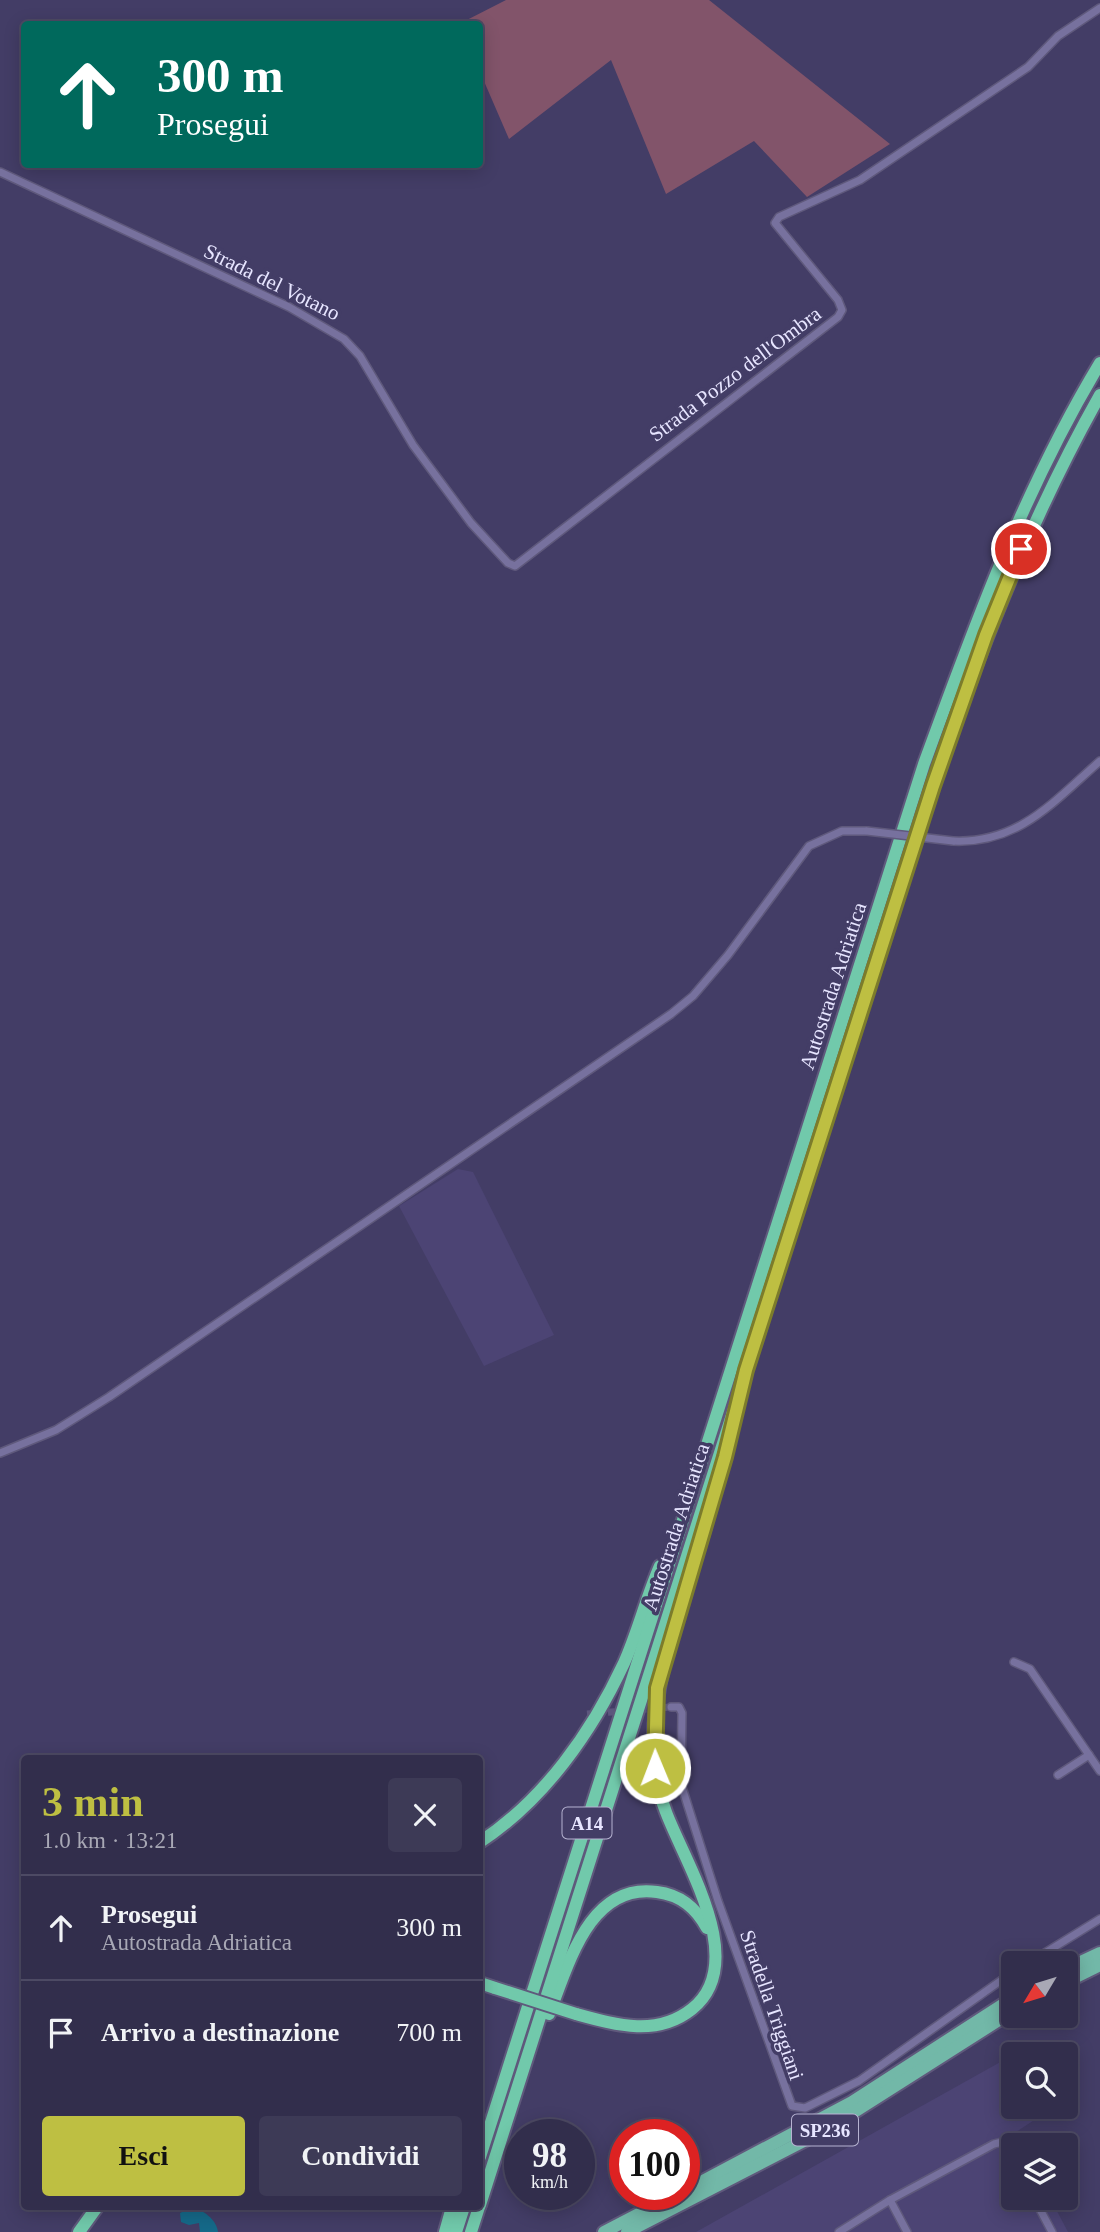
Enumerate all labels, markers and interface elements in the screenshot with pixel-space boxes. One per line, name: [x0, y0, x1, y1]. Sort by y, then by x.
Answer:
text: 300 m: [157, 48, 284, 103]
icon: ahead: [42, 49, 133, 140]
text: Prosegui: [157, 106, 269, 142]
street label: Strada del Votano: [200, 239, 344, 325]
street label: Strada Pozzo dell'Ombra: [644, 301, 826, 446]
pin: [991, 519, 1051, 579]
icon: arrive: [1002, 530, 1040, 568]
street label: Autostrada Adriatica: [795, 899, 872, 1073]
street label: Autostrada Adriatica: [638, 1440, 715, 1614]
position arrow: [618, 1731, 692, 1805]
button: close: [388, 1778, 462, 1852]
text: 3 min: [42, 1779, 144, 1825]
road number: A14: [562, 1808, 612, 1839]
text: 1.0 km · 13:21: [42, 1828, 177, 1853]
text: Prosegui: [101, 1900, 197, 1929]
icon: ahead: [42, 1909, 80, 1947]
text: 300 m: [396, 1913, 462, 1942]
street label: Stradella Triggiani: [735, 1927, 809, 2083]
text: Autostrada Adriatica: [101, 1930, 292, 1955]
north arrow: [1001, 1951, 1078, 2028]
map controls: [1001, 1951, 1078, 2210]
icon: arrive: [42, 2014, 80, 2052]
text: Arrivo a destinazione: [101, 2018, 339, 2047]
text: 700 m: [396, 2018, 462, 2047]
button: search: [1001, 2042, 1078, 2119]
road number: SP236: [792, 2114, 858, 2146]
button: Esci: [42, 2116, 245, 2196]
button: Condividi: [259, 2116, 462, 2196]
speed limit sign: 100: [609, 2119, 700, 2210]
button: layers: [1001, 2133, 1078, 2210]
text: 98: [532, 2136, 567, 2175]
text: km/h: [531, 2172, 568, 2192]

